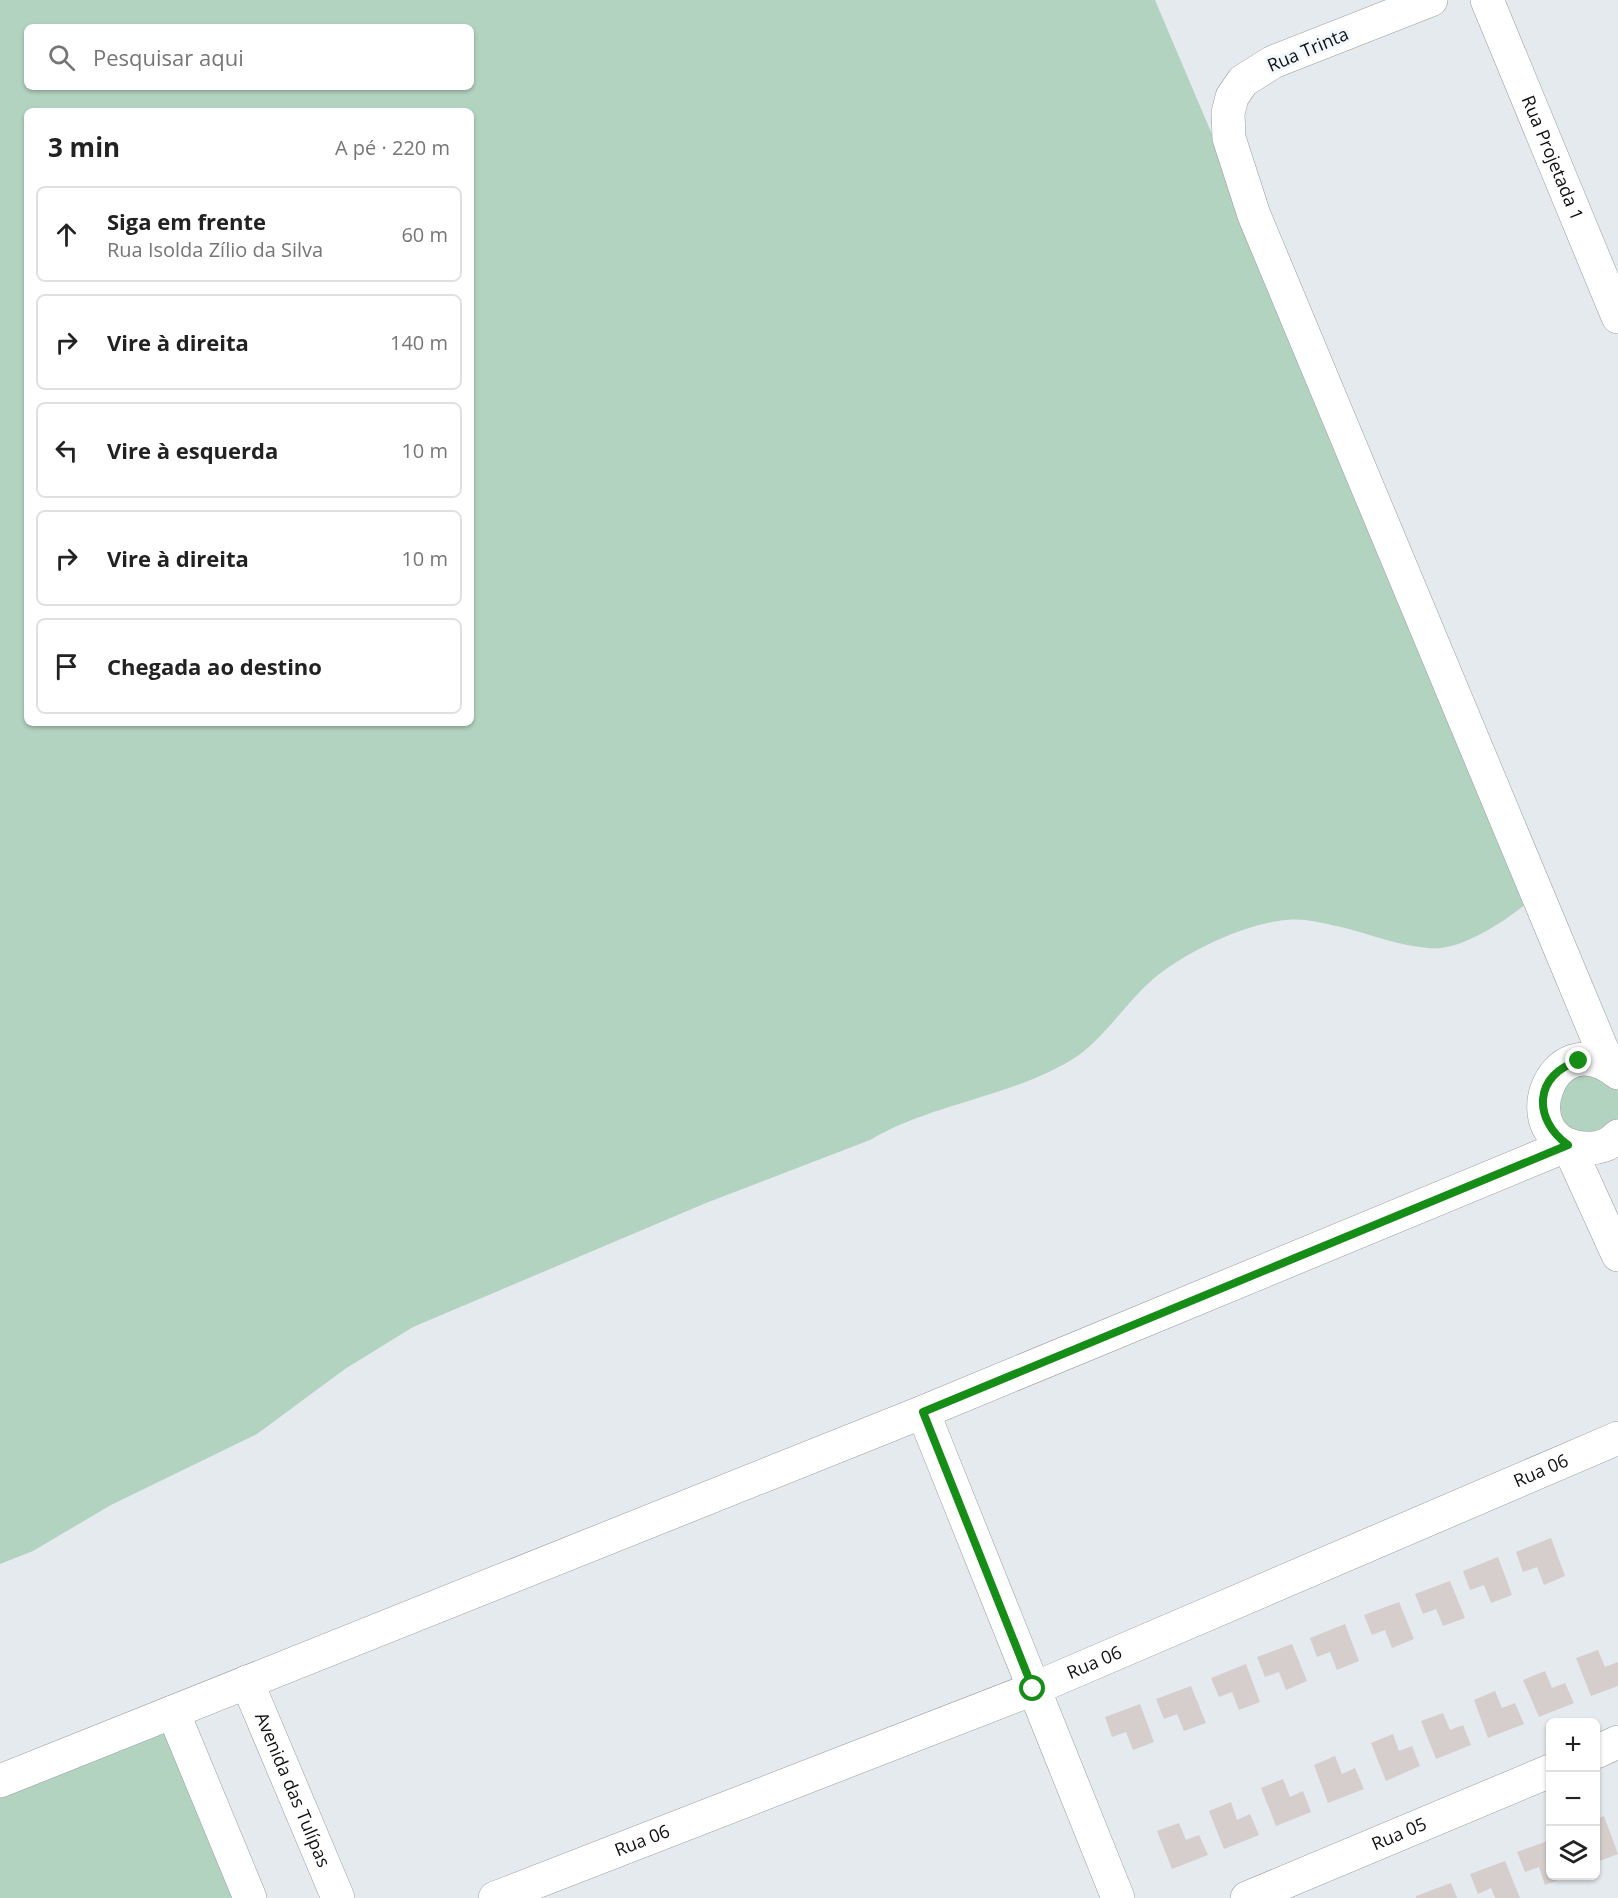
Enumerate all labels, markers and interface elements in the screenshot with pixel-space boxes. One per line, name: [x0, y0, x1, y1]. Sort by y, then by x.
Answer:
street label: Rua Trinta: [1263, 21, 1352, 77]
search box: [24, 24, 474, 90]
icon: search: [45, 41, 78, 74]
text: Pesquisar aqui: [93, 42, 244, 72]
street label: Rua Projetada 1: [1517, 92, 1590, 224]
text: 3 min: [48, 129, 120, 165]
text: A pé · 220 m: [335, 134, 450, 161]
text: Siga em frente: [107, 206, 266, 236]
icon: ahead: [50, 218, 83, 251]
text: 60 m: [401, 221, 448, 248]
text: Rua Isolda Zílio da Silva: [107, 236, 323, 263]
icon: right: [50, 326, 83, 359]
text: Vire à direita: [107, 327, 249, 357]
text: 140 m: [390, 329, 448, 356]
icon: left: [50, 434, 83, 467]
text: Vire à esquerda: [107, 435, 278, 465]
text: 10 m: [401, 437, 448, 464]
icon: right: [50, 542, 83, 575]
text: Vire à direita: [107, 543, 249, 573]
text: 10 m: [401, 545, 448, 572]
icon: arrive: [50, 650, 83, 683]
text: Chegada ao destino: [107, 651, 322, 681]
route end: [1565, 1047, 1591, 1073]
street label: Rua 06: [1510, 1448, 1572, 1492]
street label: Rua 06: [1063, 1639, 1125, 1684]
route start: [1019, 1675, 1045, 1701]
street label: Avenida das Tulípas: [250, 1708, 337, 1870]
map controls: [1546, 1718, 1600, 1880]
button: +: [1546, 1718, 1600, 1772]
button: −: [1546, 1772, 1600, 1826]
street label: Rua 05: [1368, 1811, 1430, 1855]
street label: Rua 06: [611, 1818, 673, 1861]
button: layers: [1546, 1826, 1600, 1880]

